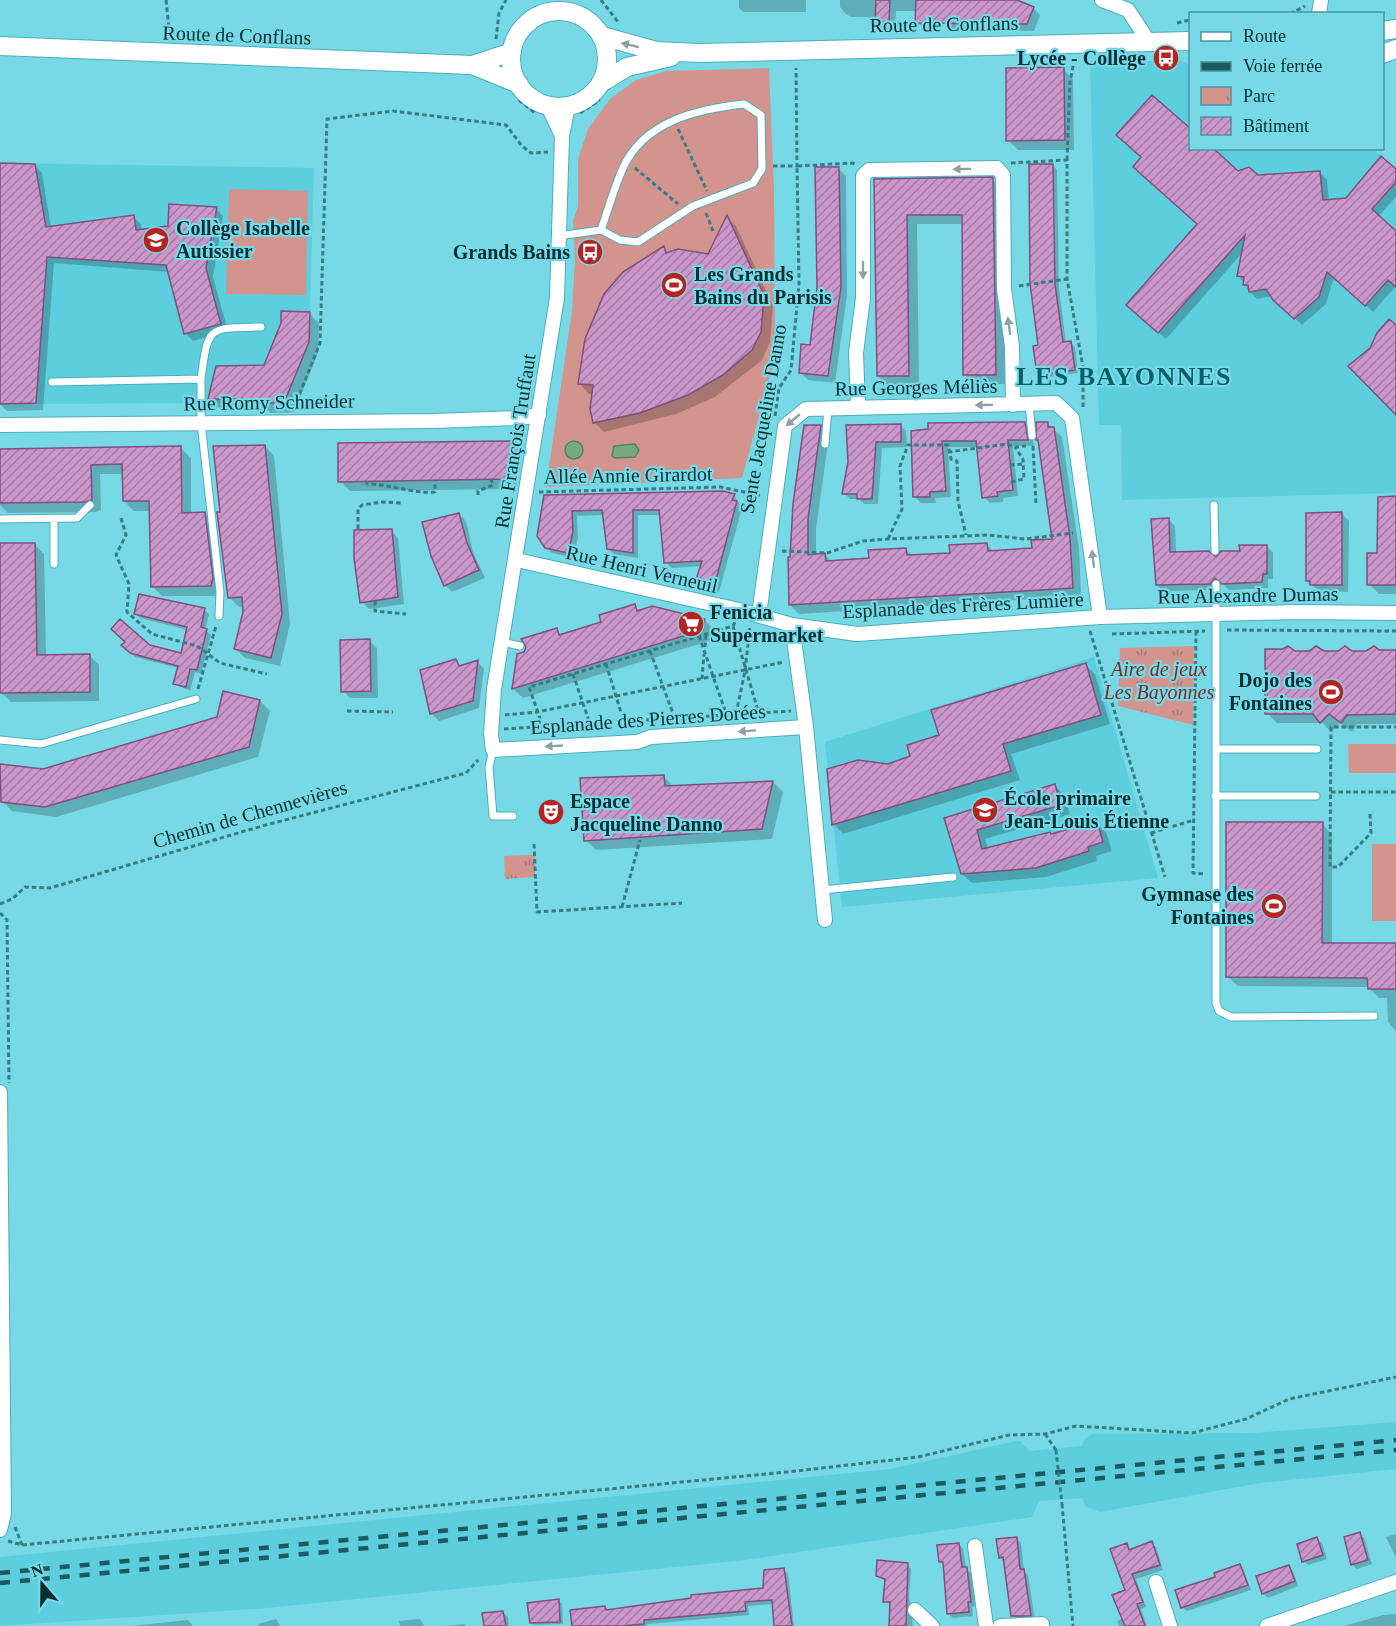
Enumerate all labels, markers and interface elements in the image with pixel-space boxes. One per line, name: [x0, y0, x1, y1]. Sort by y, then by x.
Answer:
street label: Route de Conflans: [869, 12, 1019, 36]
legend: [1189, 12, 1384, 150]
street label: Route de Conflans: [162, 21, 312, 49]
text: Route: [1243, 26, 1286, 46]
one-way arrow: [620, 39, 639, 49]
bus stop icon: Lycée - Collège: [1151, 43, 1181, 73]
place label: Lycée - Collège: [1017, 47, 1146, 70]
text: Voie ferrée: [1243, 56, 1322, 76]
text: Parc: [1243, 86, 1275, 106]
text: Bâtiment: [1243, 116, 1309, 136]
one-way arrow: [953, 164, 972, 174]
place label: Collège Isabelle Autissier: [176, 217, 310, 262]
school or university icon: Collège Isabelle Autissier: [141, 225, 171, 255]
bus stop icon: Grands Bains: [575, 237, 605, 267]
place label: Grands Bains: [453, 241, 570, 263]
one-way arrow: [858, 260, 868, 279]
place label: Les Grands Bains du Parisis: [694, 263, 832, 308]
sports icon: Les Grands Bains du Parisis: [659, 270, 689, 300]
one-way arrow: [1005, 316, 1014, 335]
street label: Sente Jacqueline Danno: [735, 322, 792, 516]
street label: Rue François Truffaut: [490, 352, 541, 530]
district label: LES BAYONNES: [1016, 362, 1232, 391]
street label: Rue Georges Méliès: [834, 375, 998, 400]
street label: Rue Romy Schneider: [183, 390, 355, 415]
one-way arrow: [975, 400, 994, 410]
one-way arrow: [785, 413, 801, 426]
street label: Allée Annie Girardot: [543, 463, 713, 487]
street label: Rue Henri Verneuil: [564, 541, 720, 597]
one-way arrow: [1088, 550, 1098, 569]
street label: Rue Alexandre Dumas: [1157, 582, 1339, 608]
street label: Esplanade des Frères Lumière: [842, 588, 1084, 623]
place label: Fenicia Supermarket: [710, 601, 824, 647]
supermarket icon: Fenicia Supermarket: [676, 609, 706, 639]
park label: Aire de jeux Les Bayonnes: [1103, 658, 1214, 704]
place label: Dojo des Fontaines: [1229, 669, 1312, 714]
sports icon: Dojo des Fontaines: [1316, 677, 1346, 707]
street label: Esplanade des Pierres Dorées: [530, 700, 767, 739]
one-way arrow: [738, 726, 757, 735]
one-way arrow: [544, 742, 563, 751]
street label: Chemin de Chennevières: [150, 776, 350, 852]
place label: École primaire Jean-Louis Étienne: [1004, 787, 1169, 832]
place label: Espace Jacqueline Danno: [570, 790, 723, 836]
school or university icon: École primaire Jean-Louis Étienne: [970, 795, 1000, 825]
theatre icon: Espace Jacqueline Danno: [536, 797, 566, 827]
place label: Gymnase des Fontaines: [1141, 883, 1254, 928]
sports icon: Gymnase des Fontaines: [1259, 891, 1289, 921]
north arrow: [12, 1554, 72, 1614]
text: N: [29, 1560, 46, 1580]

